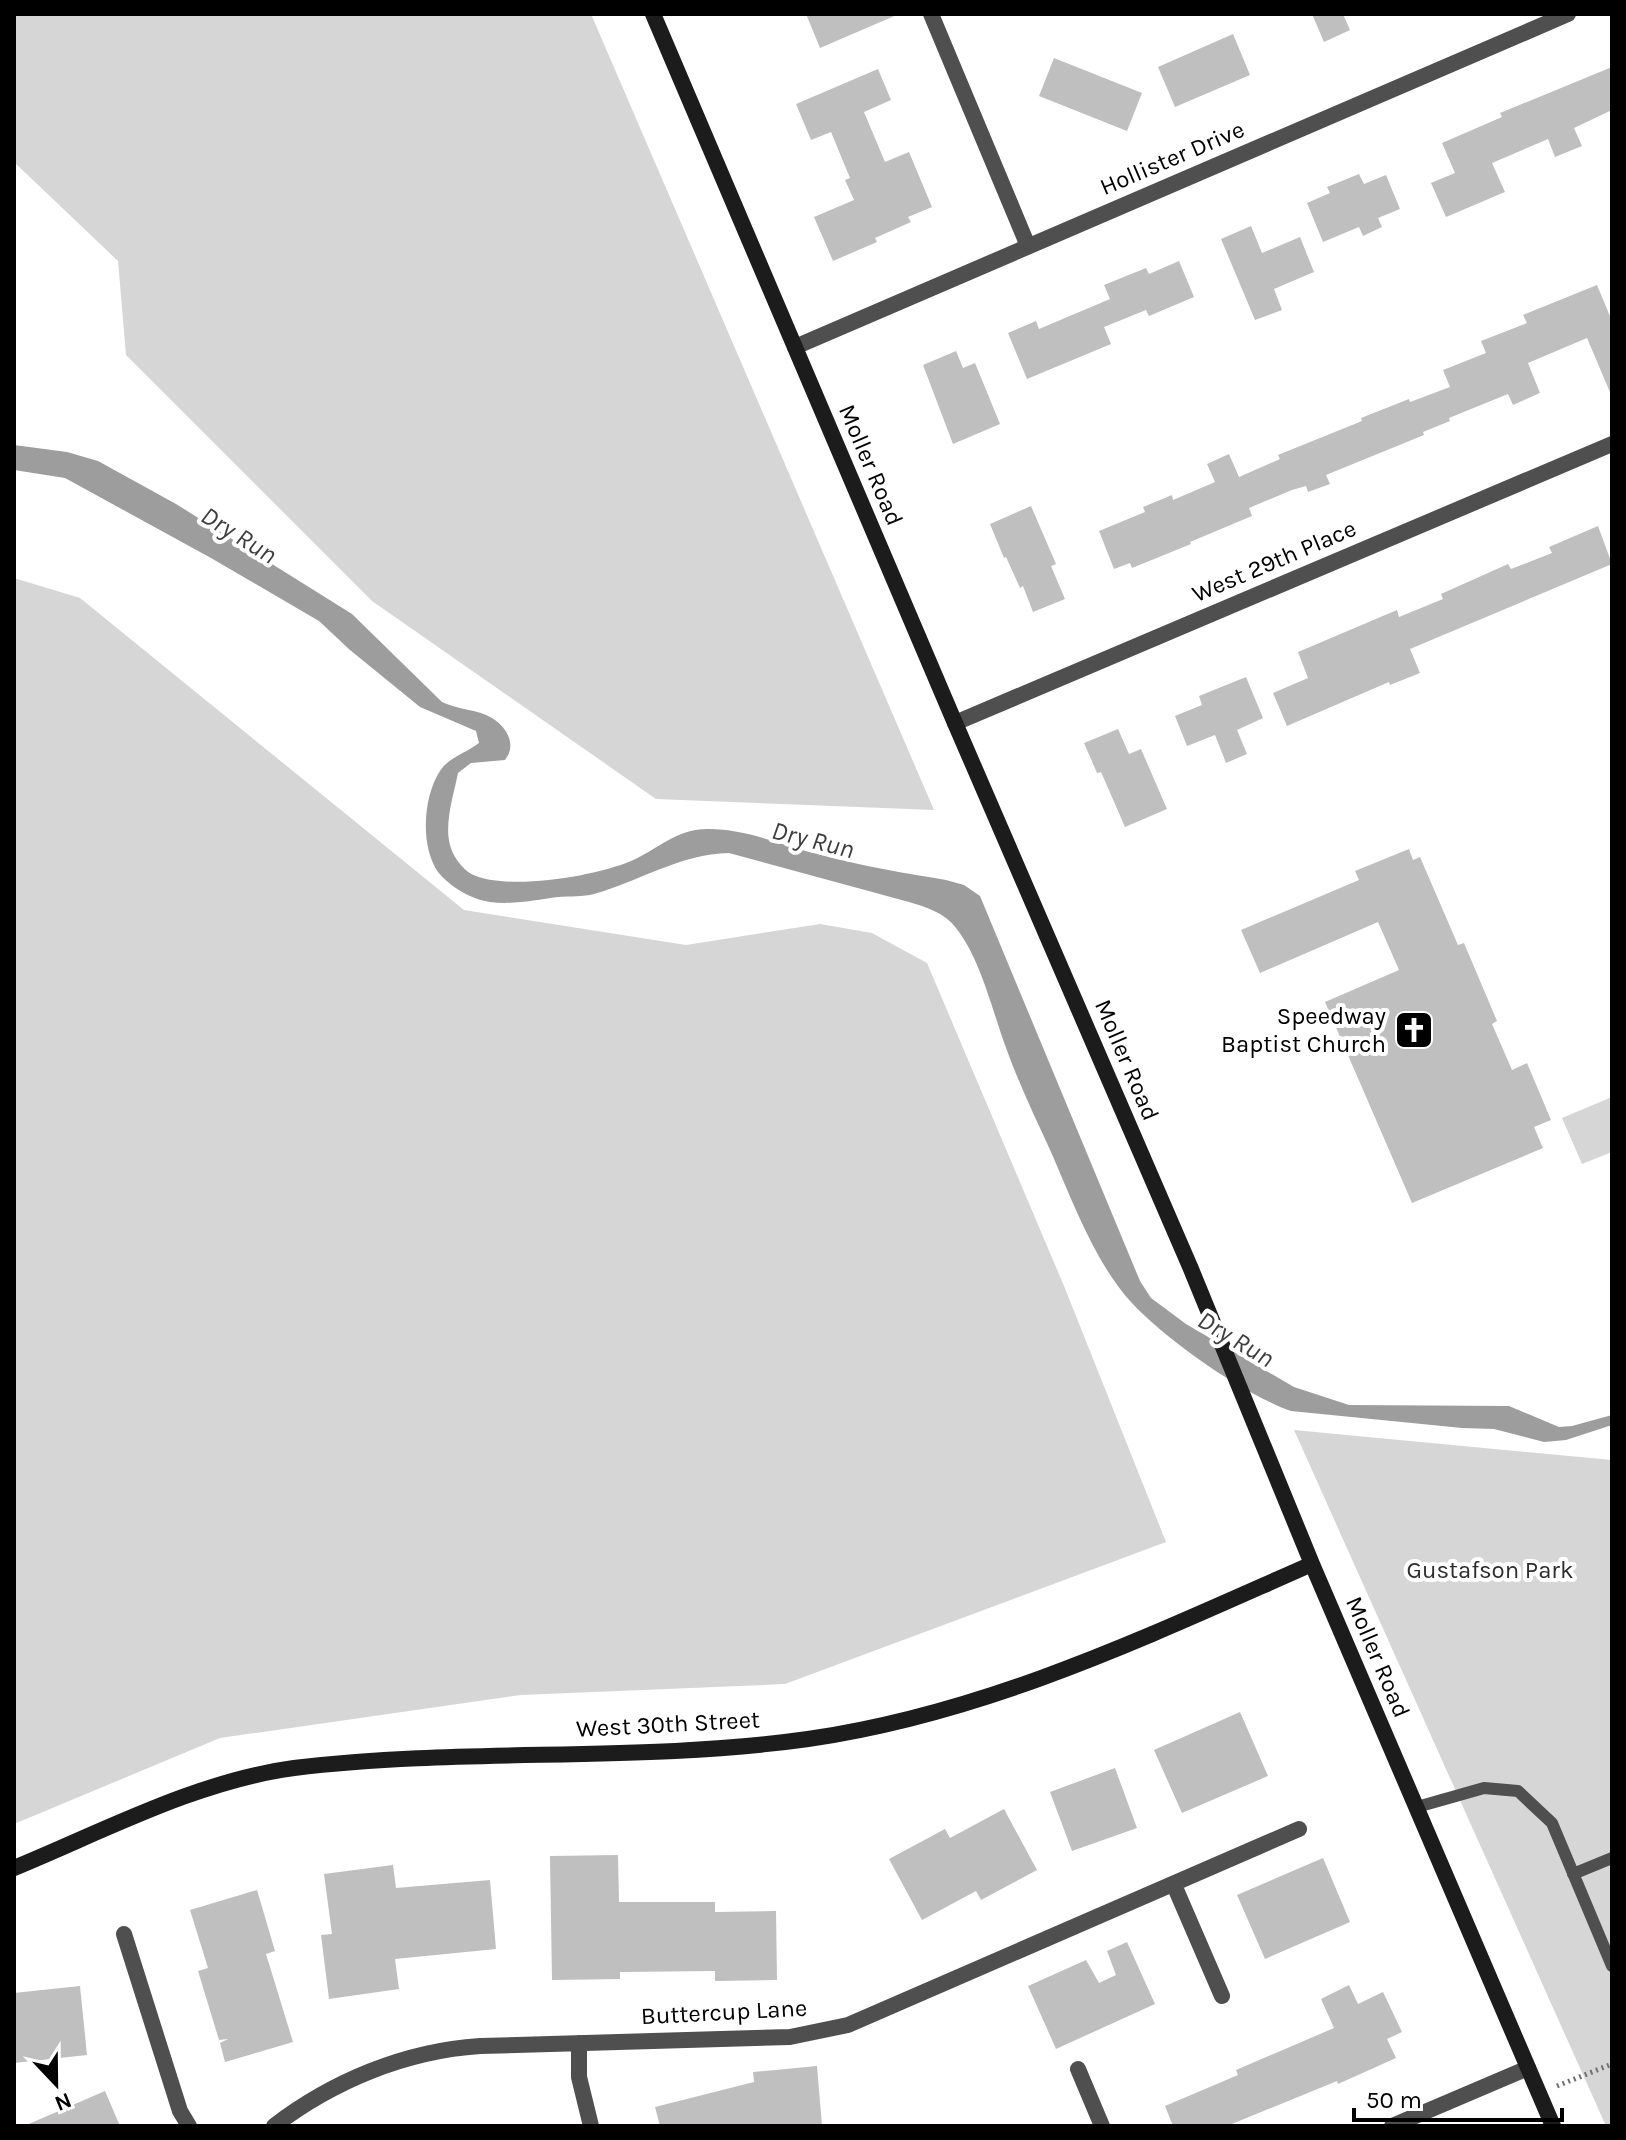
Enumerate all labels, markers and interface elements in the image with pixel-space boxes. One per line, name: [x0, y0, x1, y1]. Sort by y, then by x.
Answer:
street label: Hollister Drive: [1096, 115, 1248, 201]
street label: Moller Road: [833, 400, 909, 530]
water label: Dry Run: [195, 500, 283, 570]
street label: West 29th Place: [1188, 514, 1360, 608]
water label: Dry Run: [769, 815, 857, 865]
street label: Moller Road: [1089, 995, 1165, 1125]
place label: Speedway Baptist Church: [1221, 1002, 1386, 1058]
church icon: Speedway Baptist Church: [1393, 1009, 1435, 1051]
water label: Dry Run: [1192, 1304, 1280, 1374]
park label: Gustafson Park: [1406, 1556, 1574, 1584]
street label: Moller Road: [1340, 1592, 1416, 1722]
street label: West 30th Street: [575, 1705, 761, 1743]
street label: Buttercup Lane: [640, 1994, 808, 2030]
north arrow: [16, 2044, 96, 2124]
scale bar: [1354, 2072, 1562, 2122]
text: 50 m: [1366, 2086, 1422, 2114]
text: N: [51, 2087, 75, 2117]

